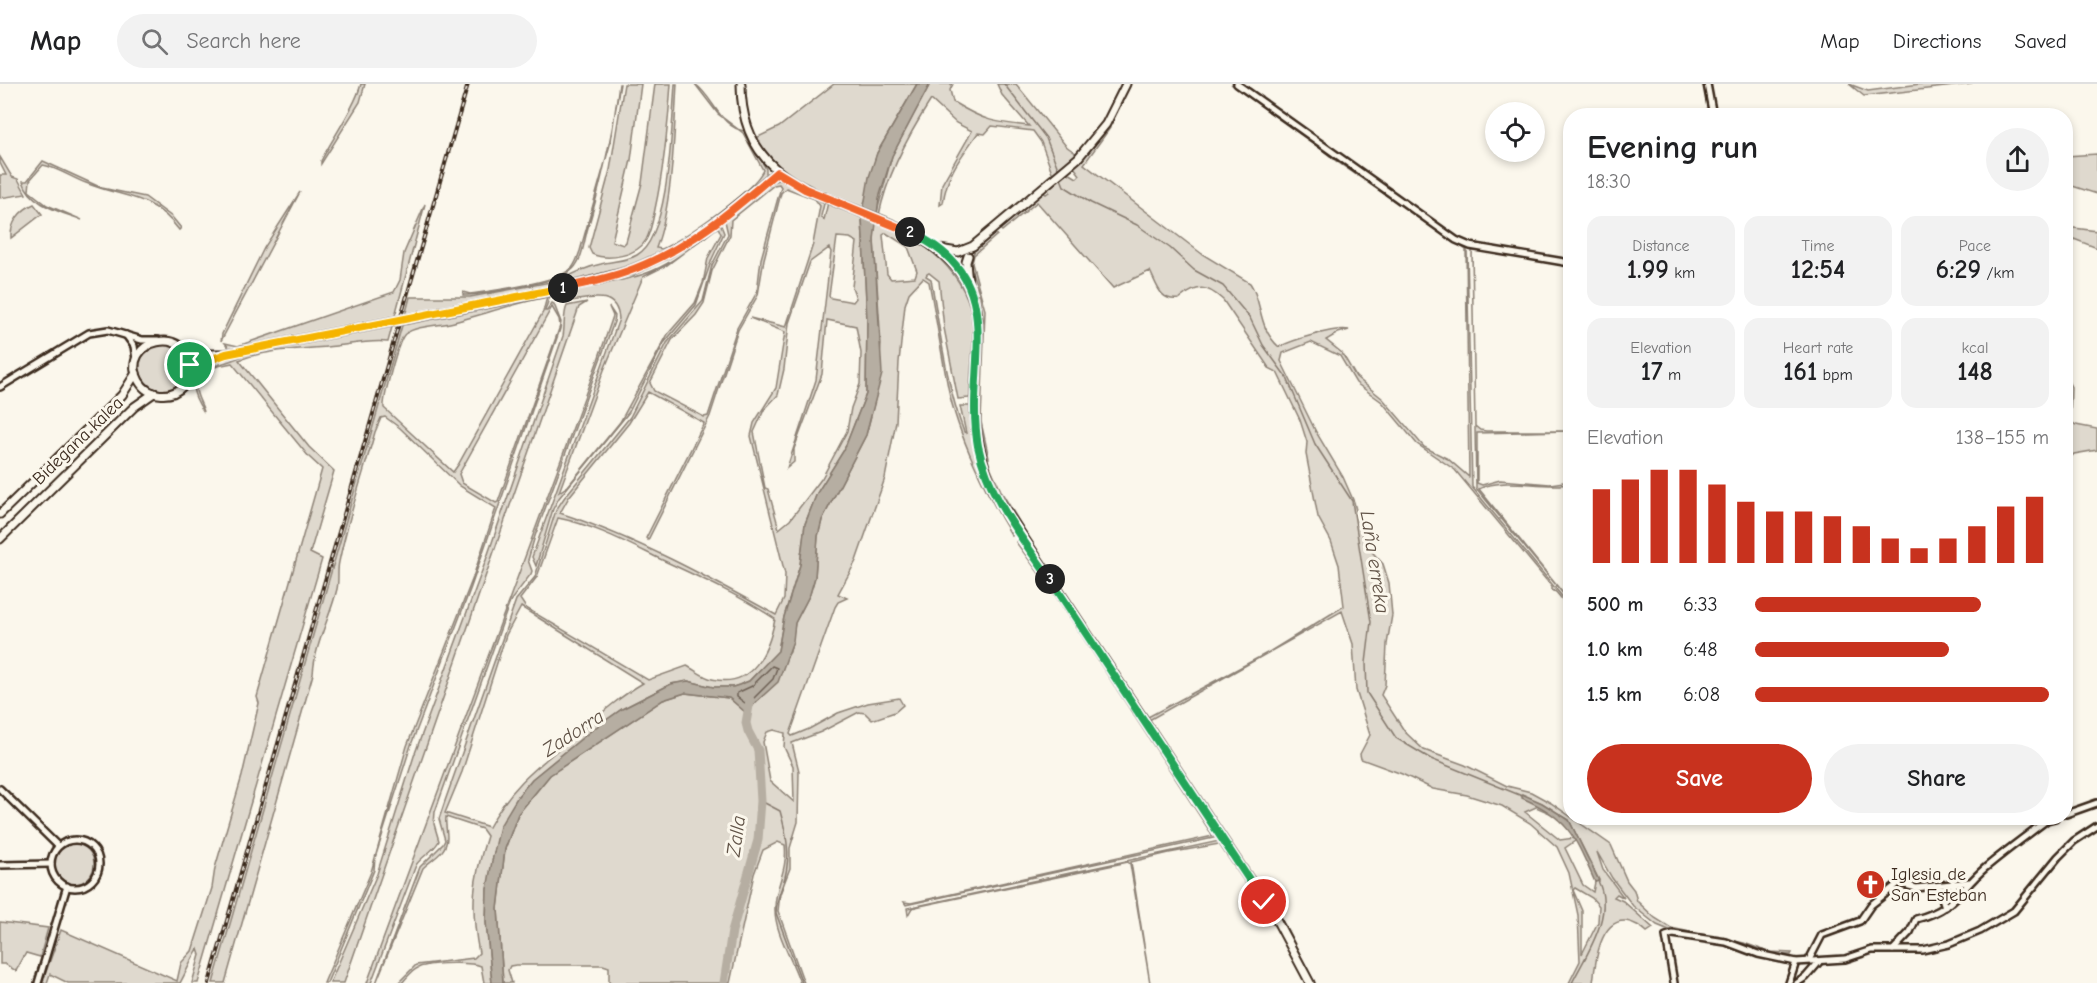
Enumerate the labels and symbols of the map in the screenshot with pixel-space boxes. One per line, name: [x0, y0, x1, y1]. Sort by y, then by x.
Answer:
pin: 2: [895, 217, 925, 247]
pin: 1: [548, 273, 578, 303]
pin: [164, 339, 215, 390]
street label: Bidegana kalea: [28, 393, 128, 489]
water label: Laña erreka: [1356, 509, 1394, 615]
pin: 3: [1035, 564, 1065, 594]
water label: Zadorra: [537, 705, 608, 762]
water label: Zalla: [722, 814, 750, 859]
place label: Iglesia de San Esteban: [1891, 864, 1987, 906]
church icon: Iglesia de San Esteban: [1854, 868, 1886, 900]
pin: [1238, 876, 1289, 927]

